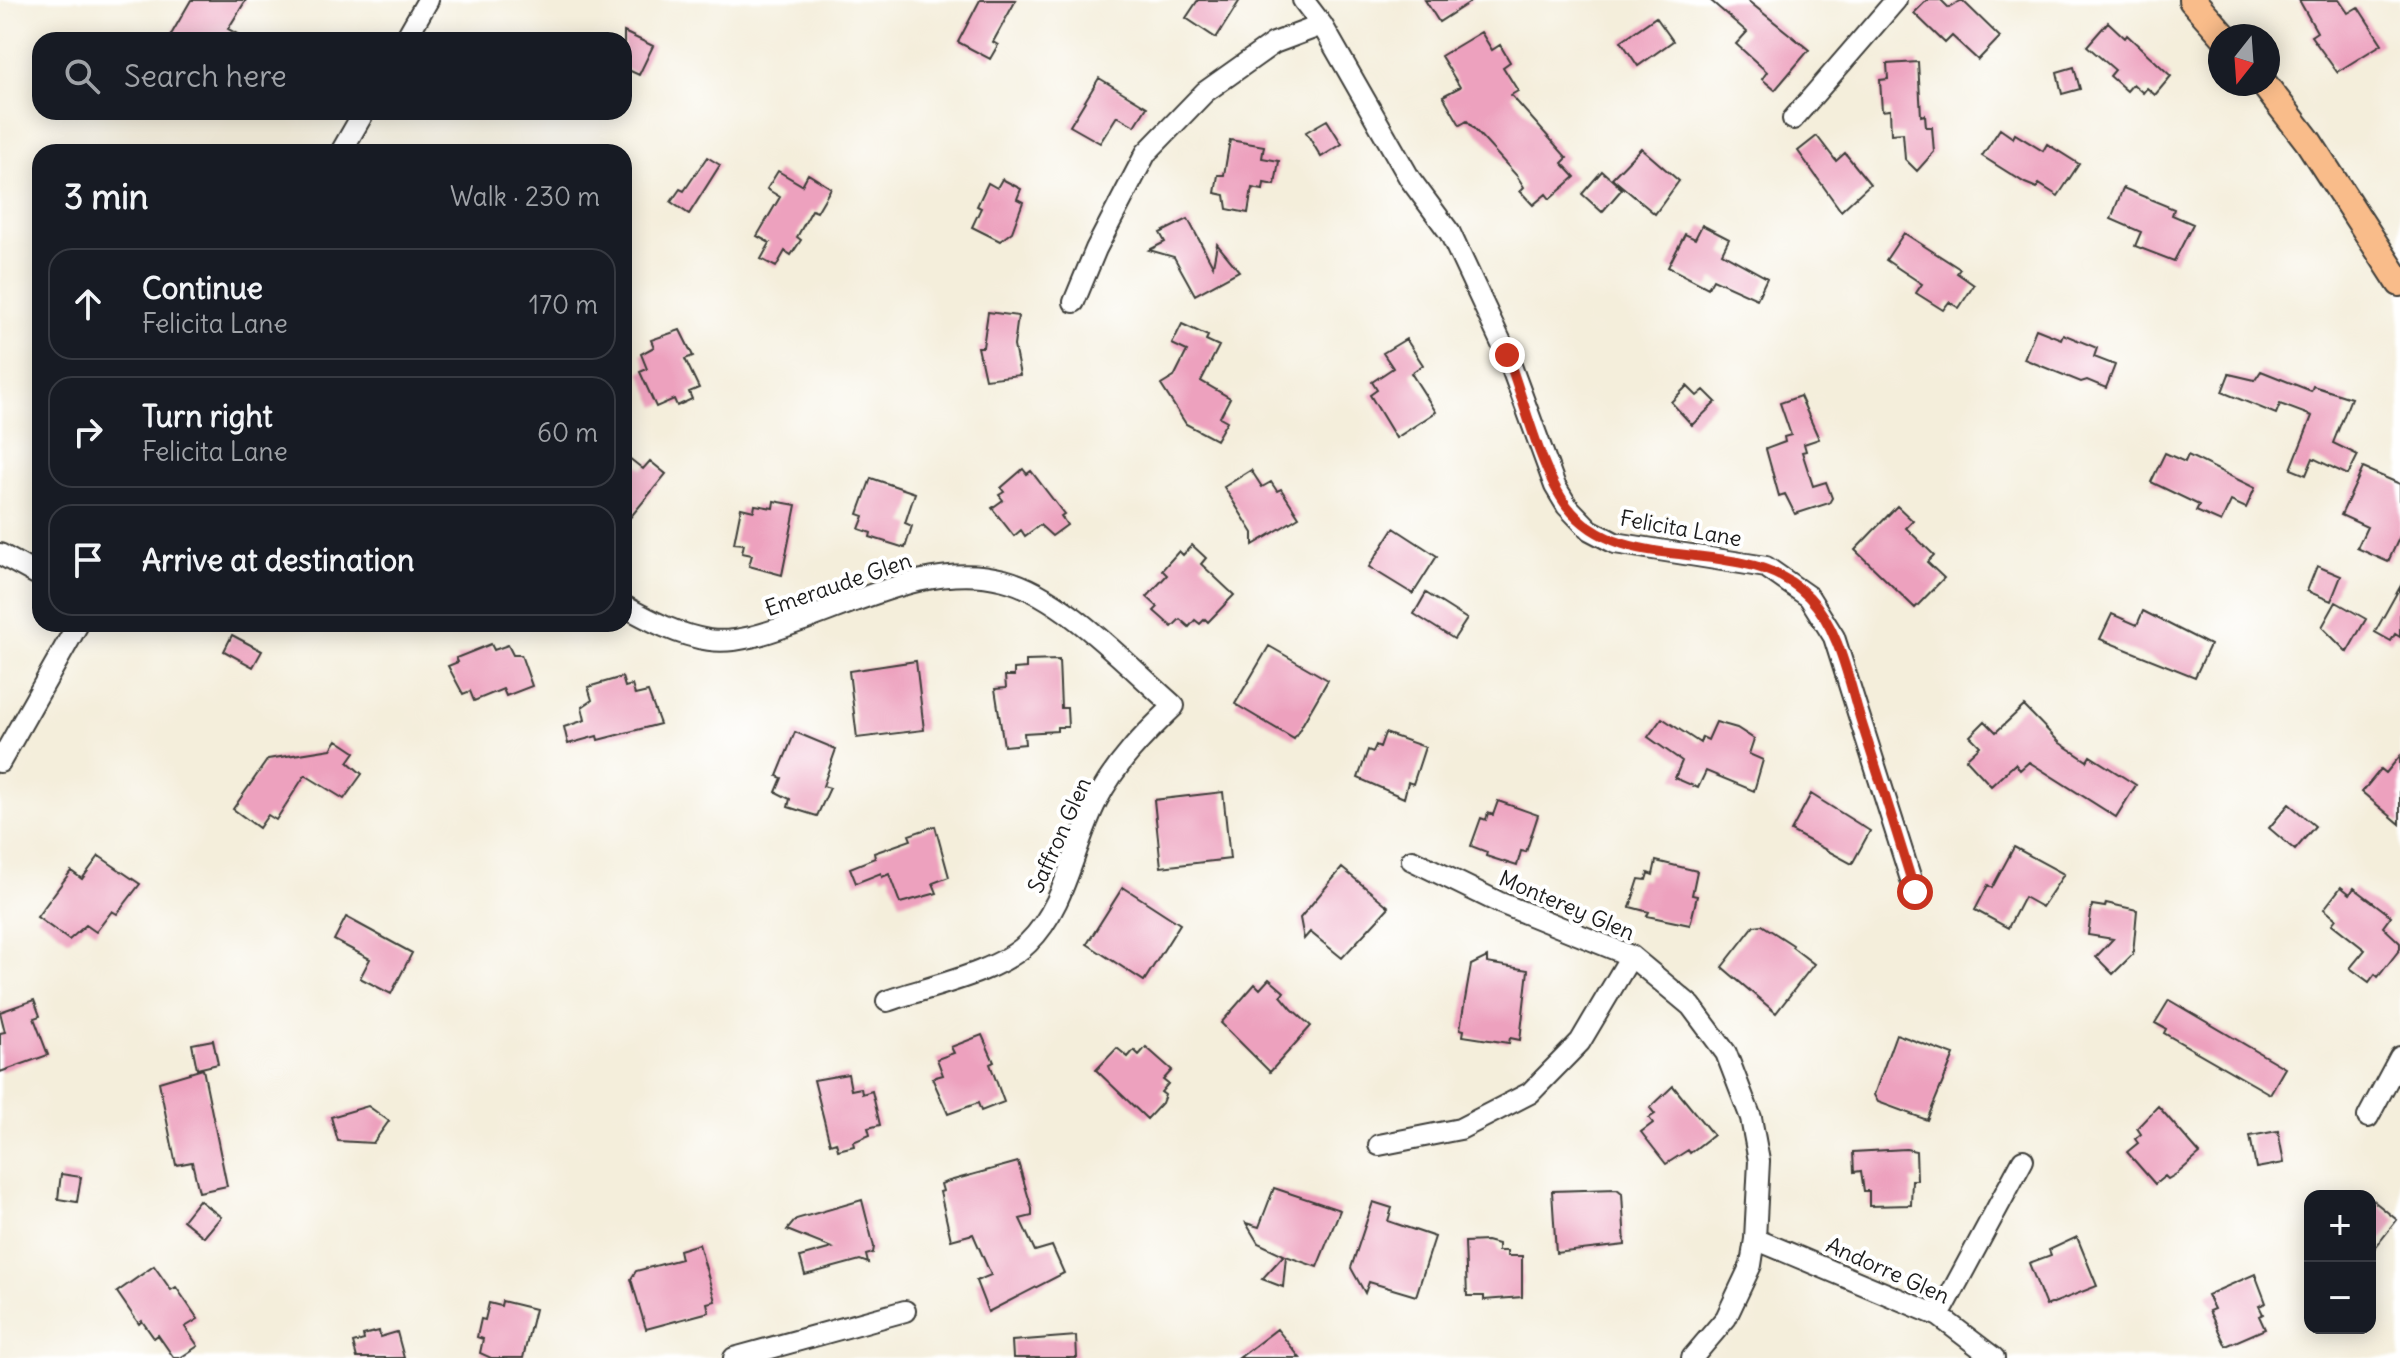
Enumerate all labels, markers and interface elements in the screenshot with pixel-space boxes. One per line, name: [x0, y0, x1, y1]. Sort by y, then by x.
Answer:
north arrow: [2208, 24, 2280, 96]
search box: [32, 32, 632, 120]
icon: search: [60, 54, 104, 98]
text: Search here: [124, 57, 287, 95]
text: 3 min: [64, 175, 149, 218]
text: Walk · 230 m: [450, 180, 600, 213]
text: Continue: [142, 269, 263, 307]
icon: ahead: [66, 282, 110, 326]
text: 170 m: [529, 288, 598, 321]
text: Felicita Lane: [142, 307, 288, 340]
route end: [1489, 337, 1525, 373]
text: Turn right: [142, 397, 273, 435]
icon: right: [66, 410, 110, 454]
text: 60 m: [537, 416, 598, 449]
text: Felicita Lane: [142, 435, 288, 468]
street label: Felicita Lane: [1618, 504, 1744, 552]
icon: arrive: [66, 538, 110, 582]
text: Arrive at destination: [142, 541, 414, 579]
street label: Emeraude Glen: [761, 546, 915, 622]
street label: Saffron Glen: [1021, 773, 1097, 897]
street label: Monterey Glen: [1495, 864, 1639, 946]
route start: [1897, 874, 1933, 910]
map controls: [2304, 1190, 2376, 1334]
button: +: [2304, 1190, 2376, 1262]
street label: Andorre Glen: [1822, 1230, 1954, 1310]
button: −: [2304, 1262, 2376, 1334]

